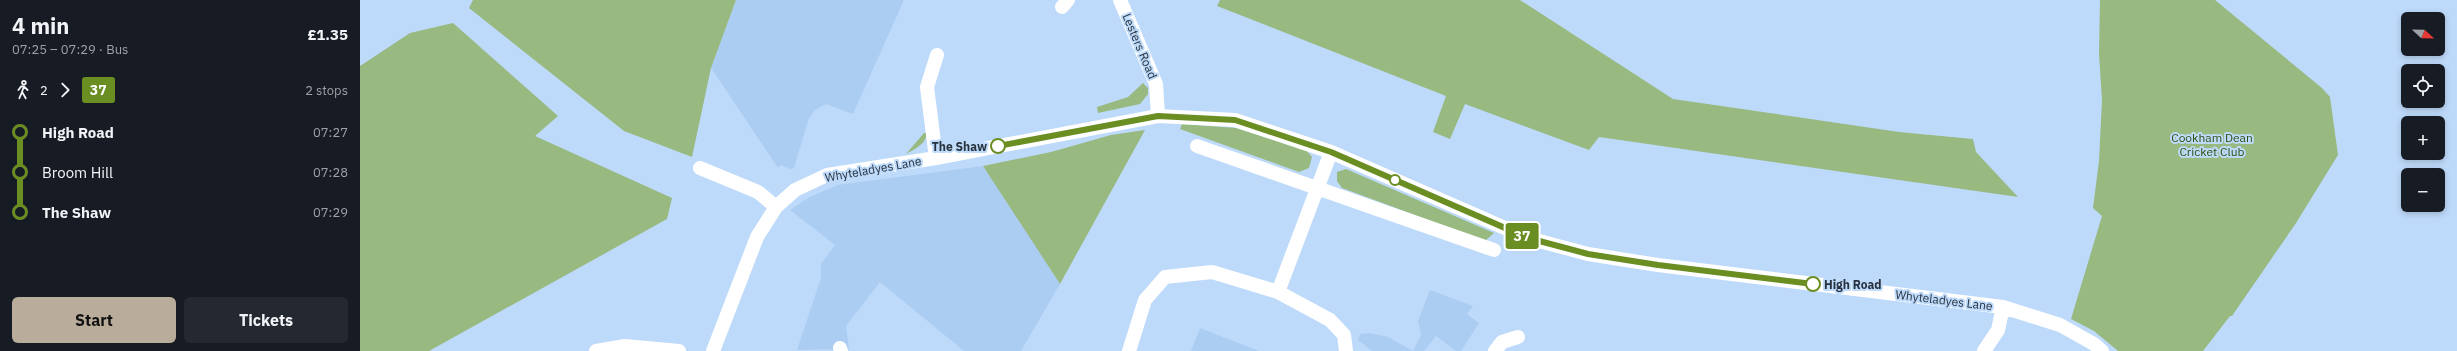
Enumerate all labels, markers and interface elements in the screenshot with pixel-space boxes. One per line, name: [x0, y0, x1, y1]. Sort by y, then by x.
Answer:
text: 4 min: [12, 11, 69, 40]
street label: Lesters Road: [1119, 11, 1161, 81]
north arrow: [2401, 12, 2445, 56]
map controls: [2401, 12, 2445, 212]
text: £1.35: [308, 25, 348, 44]
text: 07:25 – 07:29 · Bus: [12, 41, 128, 58]
button: locate: [2401, 64, 2445, 108]
icon: walk: [12, 79, 34, 101]
icon: forward: [54, 79, 76, 101]
text: 37: [90, 81, 107, 99]
text: 2: [40, 82, 48, 99]
text: 2 stops: [305, 82, 348, 99]
button: +: [2401, 116, 2445, 160]
text: High Road: [42, 123, 114, 142]
text: 07:27: [313, 124, 348, 141]
park label: Cookham Dean Cricket Club: [2171, 130, 2253, 159]
marker: The Shaw: [990, 138, 1006, 154]
place label: The Shaw: [932, 139, 987, 154]
street label: Whyteladyes Lane: [824, 153, 923, 185]
text: Broom Hill: [42, 163, 113, 182]
text: 07:28: [313, 164, 348, 181]
button: −: [2401, 168, 2445, 212]
unlabelled marker: [1389, 174, 1401, 186]
text: The Shaw: [42, 203, 111, 222]
text: 07:29: [313, 204, 348, 221]
line badge: 37: [1504, 223, 1540, 249]
text: 37: [1514, 227, 1530, 245]
marker: High Road: [1805, 276, 1821, 292]
place label: High Road: [1824, 277, 1882, 292]
street label: Whyteladyes Lane: [1895, 287, 1994, 313]
button: Start: [12, 297, 176, 343]
button: Tickets: [184, 297, 348, 343]

